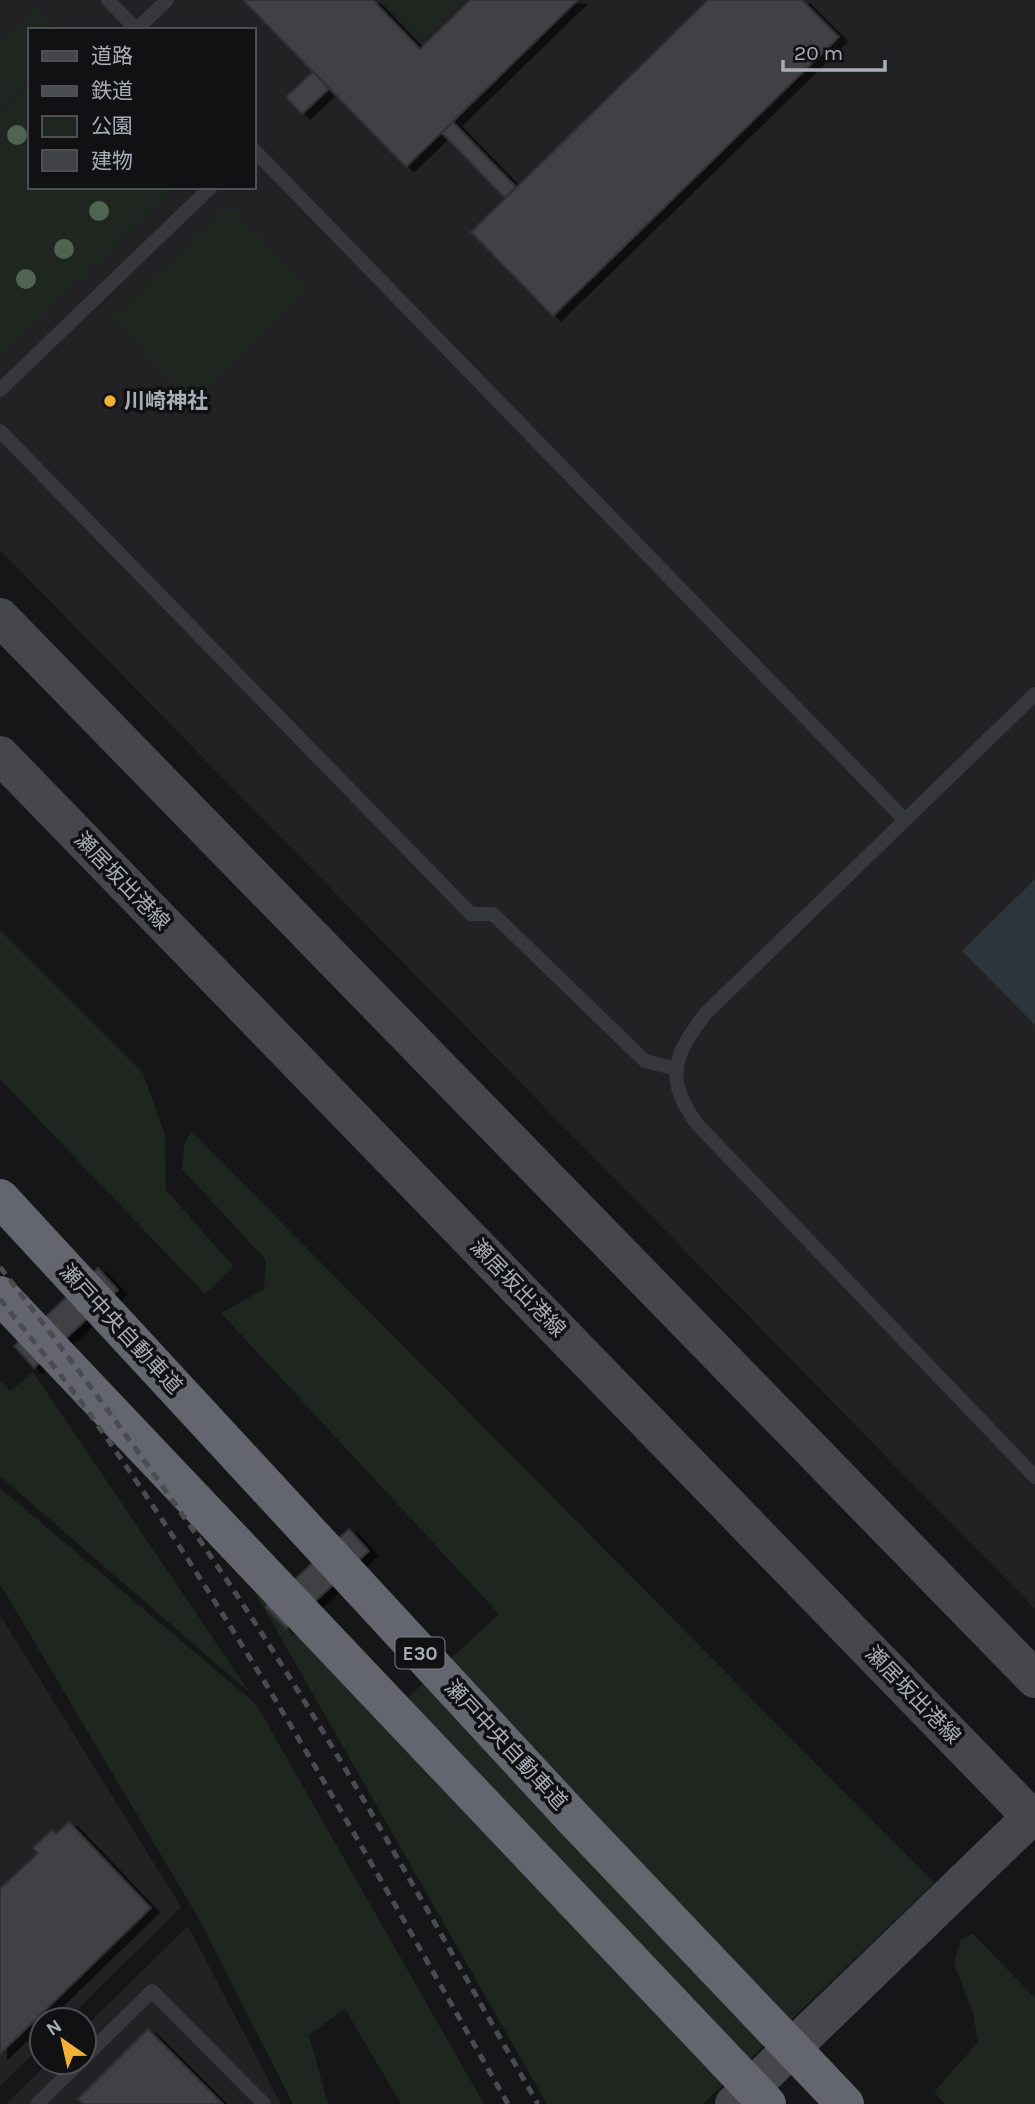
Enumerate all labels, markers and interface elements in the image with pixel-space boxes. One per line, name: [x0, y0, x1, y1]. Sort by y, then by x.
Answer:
legend: [28, 28, 256, 189]
scale bar: [783, 28, 884, 72]
text: 20 m: [794, 41, 843, 65]
text: 道路: [91, 44, 133, 68]
text: 鉄道: [91, 79, 133, 103]
text: 公園: [91, 114, 133, 138]
text: 建物: [91, 149, 133, 173]
place label: 川崎神社: [124, 389, 208, 413]
marker: 川崎神社: [102, 393, 118, 409]
street label: 瀬居坂出港線: [70, 827, 174, 935]
street label: 瀬居坂出港線: [466, 1234, 570, 1342]
street label: 瀬戸中央自動車道: [55, 1259, 187, 1399]
road number: E30: [396, 1638, 444, 1668]
street label: 瀬居坂出港線: [861, 1641, 965, 1749]
street label: 瀬戸中央自動車道: [440, 1675, 572, 1815]
north arrow: [28, 2006, 98, 2076]
text: N: [42, 2015, 66, 2041]

